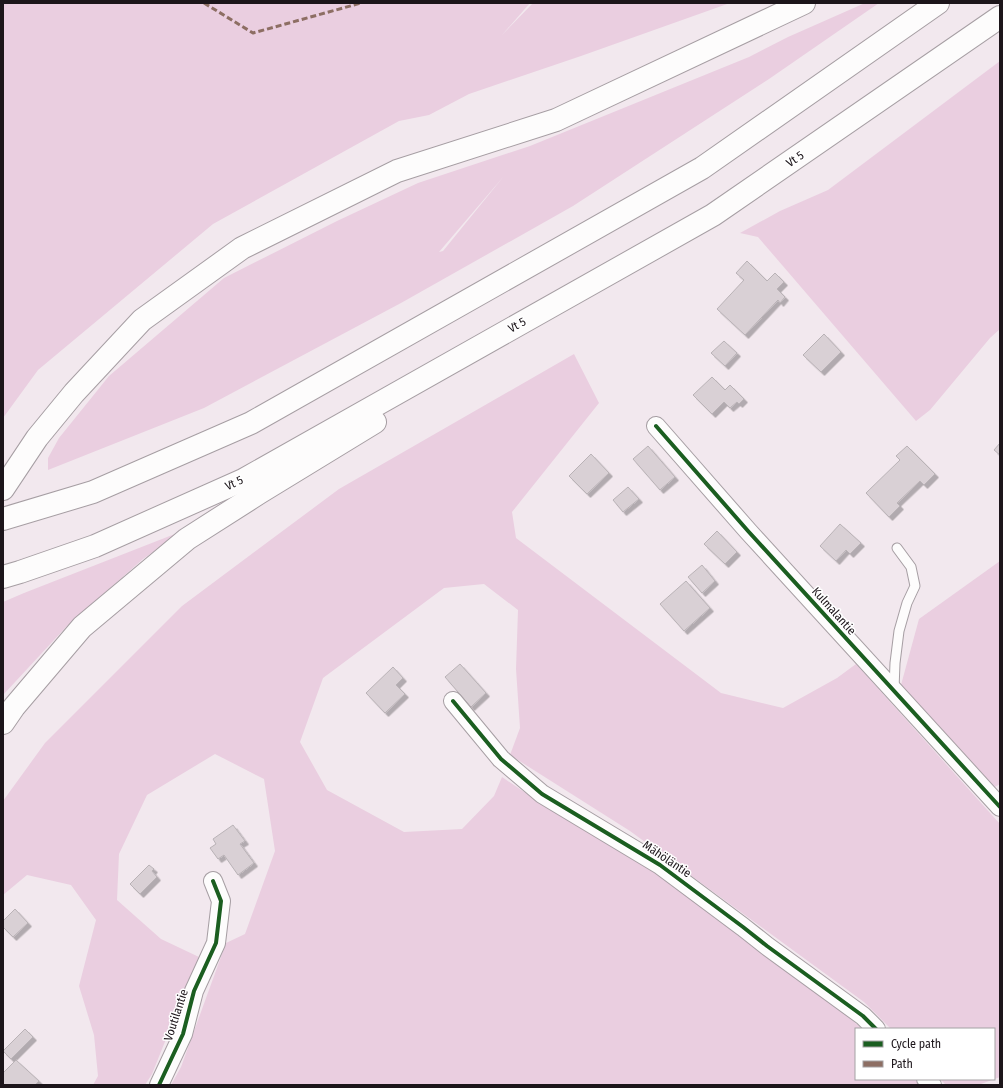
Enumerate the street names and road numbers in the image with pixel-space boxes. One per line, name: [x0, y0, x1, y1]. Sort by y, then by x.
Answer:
street label: Vt 5: [783, 148, 807, 170]
street label: Vt 5: [506, 314, 529, 336]
street label: Vt 5: [223, 473, 246, 493]
street label: Kulmalantie: [809, 584, 859, 638]
street label: Mähöläntie: [640, 838, 694, 880]
street label: Voutilantie: [161, 987, 191, 1043]

